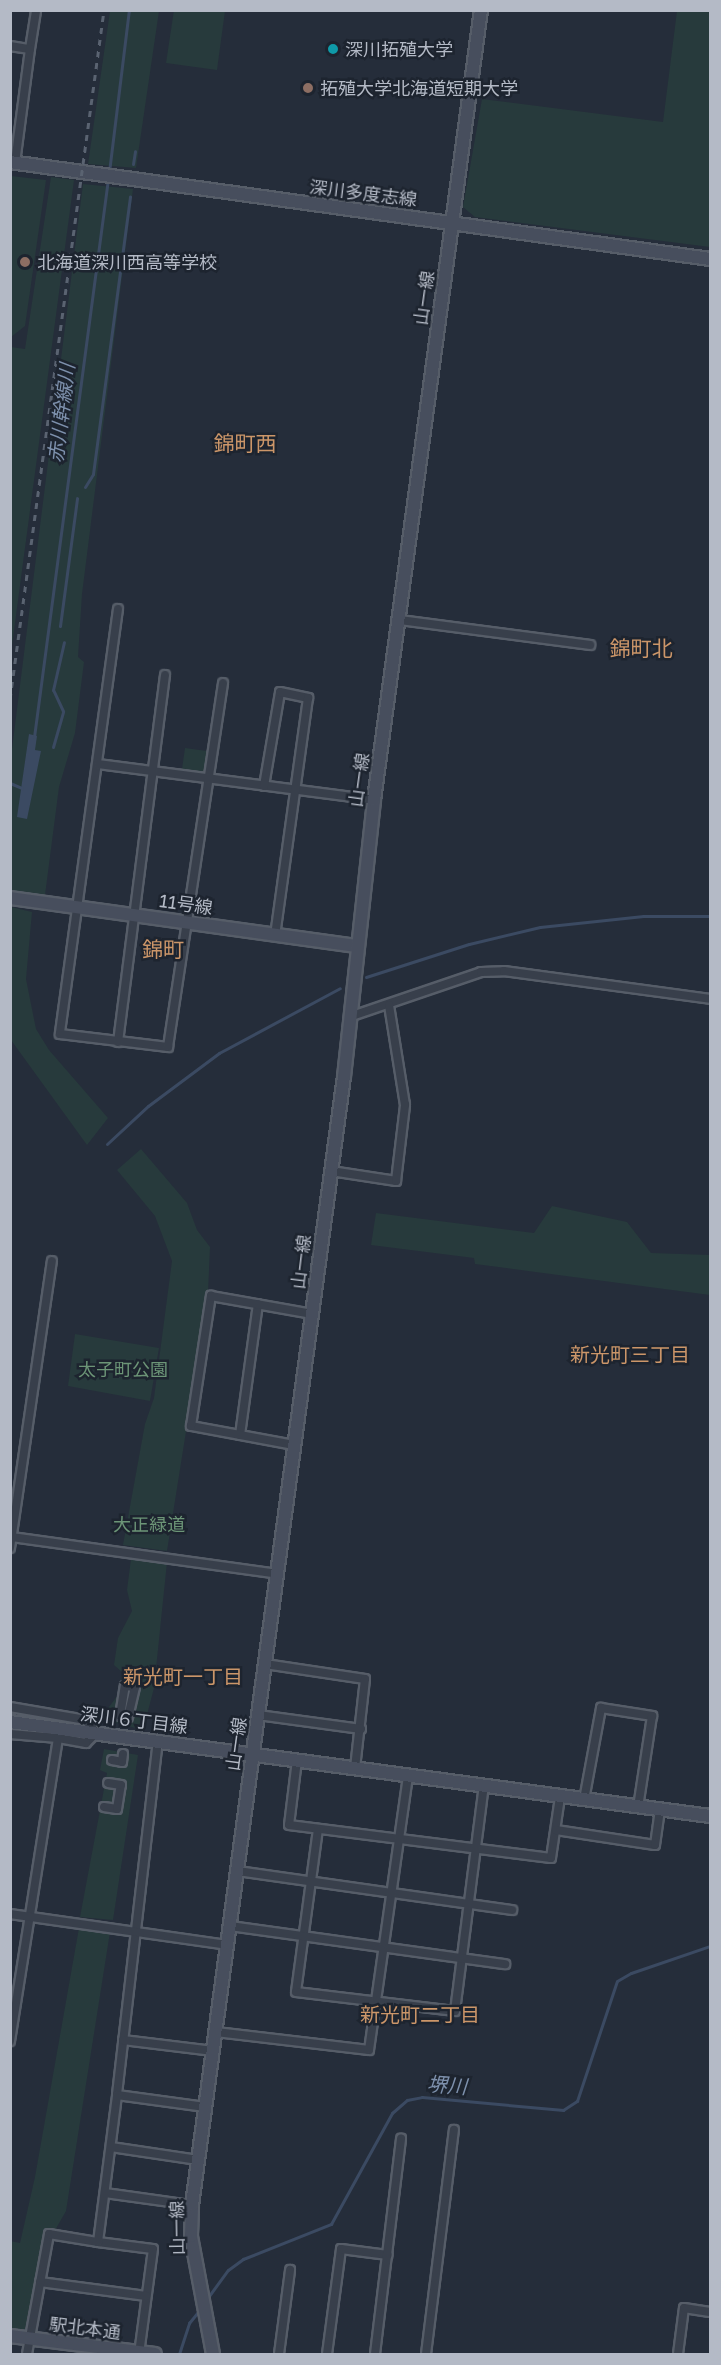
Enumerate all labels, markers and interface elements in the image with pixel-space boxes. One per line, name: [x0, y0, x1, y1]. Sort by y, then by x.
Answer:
place label: 深川拓殖大学: [345, 38, 453, 60]
marker: 深川拓殖大学: [326, 42, 340, 56]
place label: 拓殖大学北海道短期大学: [320, 77, 518, 99]
marker: 拓殖大学北海道短期大学: [301, 81, 315, 95]
street label: 深川多度志線: [308, 176, 418, 210]
place label: 北海道深川西高等学校: [37, 251, 217, 273]
marker: 北海道深川西高等学校: [18, 255, 32, 269]
street label: 山一線: [410, 270, 438, 326]
water label: 赤川幹線川: [43, 362, 79, 464]
district label: 錦町西: [214, 430, 276, 456]
district label: 錦町北: [610, 635, 672, 661]
street label: 山一線: [345, 752, 373, 808]
street label: 11号線: [158, 890, 214, 918]
district label: 錦町: [142, 936, 184, 962]
street label: 山一線: [287, 1234, 315, 1290]
district label: 新光町三丁目: [570, 1342, 690, 1366]
park label: 太子町公園: [78, 1358, 168, 1380]
park label: 大正緑道: [113, 1513, 185, 1535]
district label: 新光町一丁目: [123, 1664, 243, 1688]
street label: 深川６丁目線: [79, 1703, 189, 1737]
street label: 山一線: [222, 1716, 250, 1772]
district label: 新光町二丁目: [360, 2002, 480, 2026]
water label: 堺川: [426, 2072, 468, 2098]
street label: 山一線: [166, 2201, 188, 2255]
street label: 駅北本通: [48, 2313, 122, 2343]

